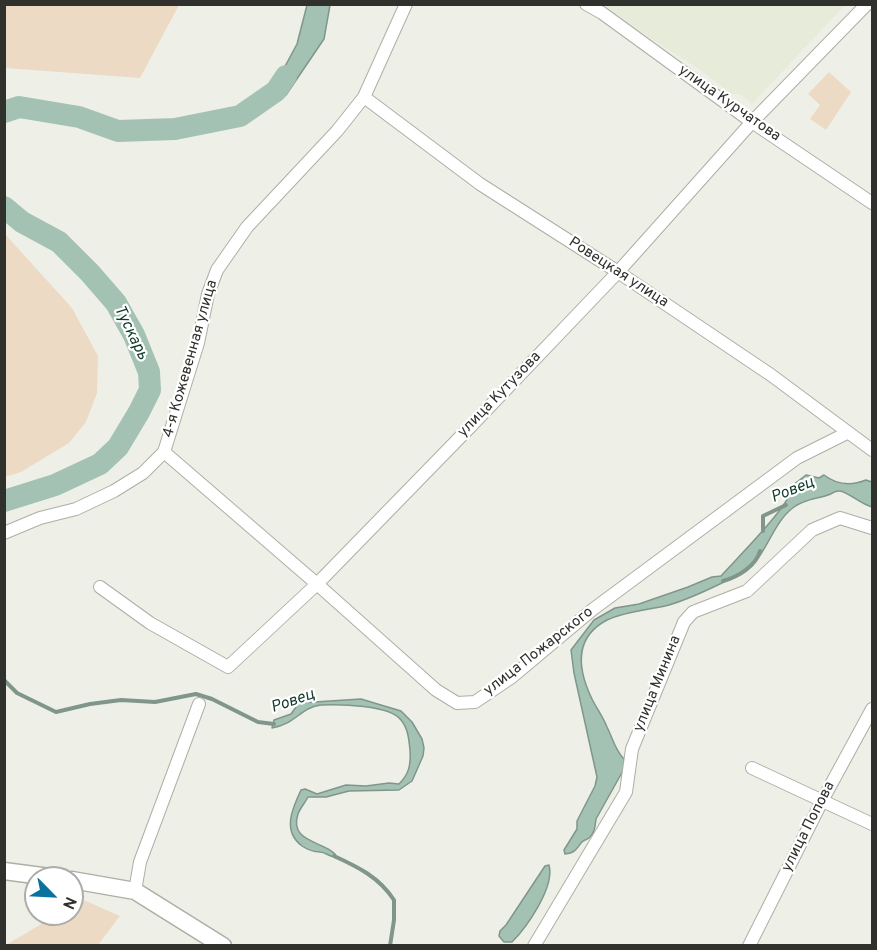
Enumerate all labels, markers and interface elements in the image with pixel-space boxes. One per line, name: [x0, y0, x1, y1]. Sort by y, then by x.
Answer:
street label: улица Курчатова: [674, 62, 784, 146]
street label: Ровецкая улица: [565, 234, 671, 312]
street label: 4-я Кожевенная улица: [160, 278, 222, 440]
water label: Тускарь: [109, 303, 151, 363]
street label: улица Кутузова: [455, 348, 545, 442]
water label: Ровец: [769, 474, 817, 508]
street label: улица Пожарского: [481, 604, 597, 700]
street label: улица Минина: [630, 633, 686, 735]
water label: Ровец: [269, 686, 317, 718]
street label: улица Попова: [778, 779, 840, 875]
north arrow: [24, 866, 84, 926]
text: N: [57, 893, 80, 912]

